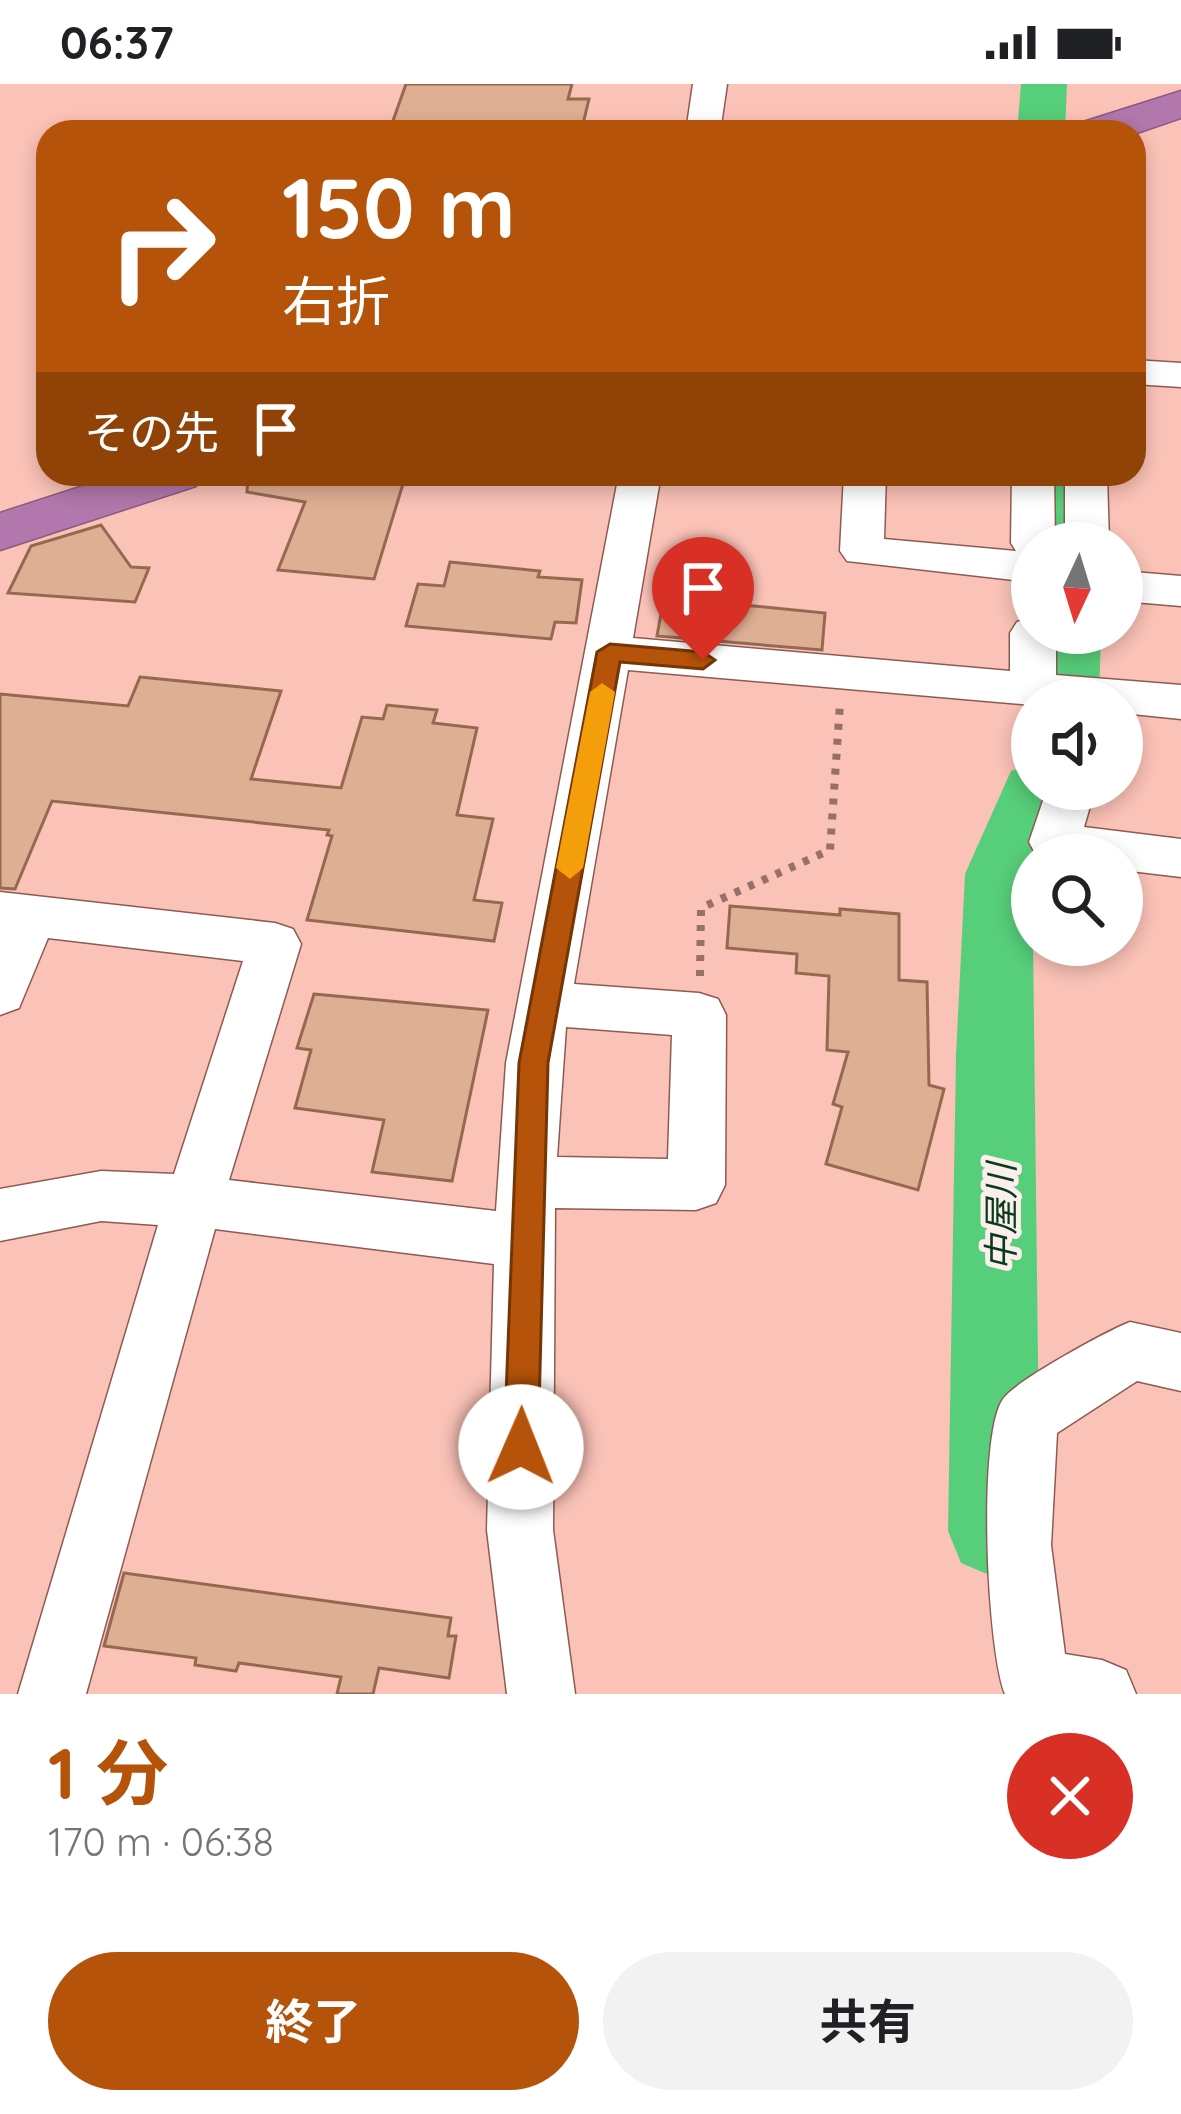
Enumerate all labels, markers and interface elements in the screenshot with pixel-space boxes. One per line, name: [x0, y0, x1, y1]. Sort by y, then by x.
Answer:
text: 06:37: [60, 14, 174, 70]
text: 150 m: [282, 154, 516, 259]
icon: right: [84, 168, 240, 324]
text: 右折: [282, 267, 390, 335]
icon: arrive: [243, 396, 309, 462]
text: その先: [84, 404, 219, 460]
north arrow: [1011, 522, 1143, 654]
map controls: [1011, 522, 1143, 966]
pin: [652, 537, 754, 660]
icon: arrive: [670, 555, 736, 621]
button: sound: [1011, 678, 1143, 810]
button: search: [1011, 834, 1143, 966]
water label: 中屋川: [978, 1159, 1023, 1271]
position arrow: [458, 1384, 584, 1510]
text: 1 分: [48, 1727, 168, 1817]
button: close: [1007, 1733, 1133, 1859]
text: 170 m · 06:38: [48, 1817, 274, 1866]
button: 終了: [48, 1952, 579, 2090]
button: 共有: [603, 1952, 1133, 2090]

